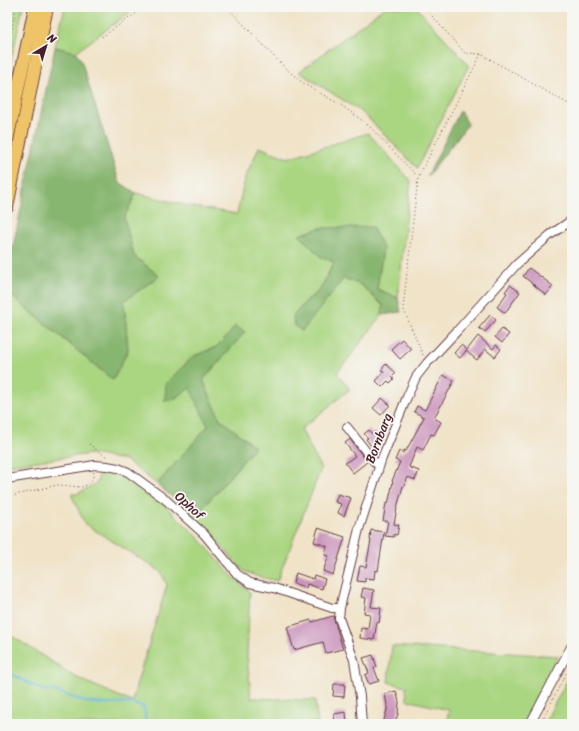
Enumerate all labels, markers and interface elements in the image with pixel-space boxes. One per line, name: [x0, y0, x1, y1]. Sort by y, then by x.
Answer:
north arrow: [26, 26, 66, 66]
text: N: [42, 28, 61, 49]
street label: Bornbarg: [358, 409, 399, 467]
street label: Ophof: [169, 485, 211, 526]

